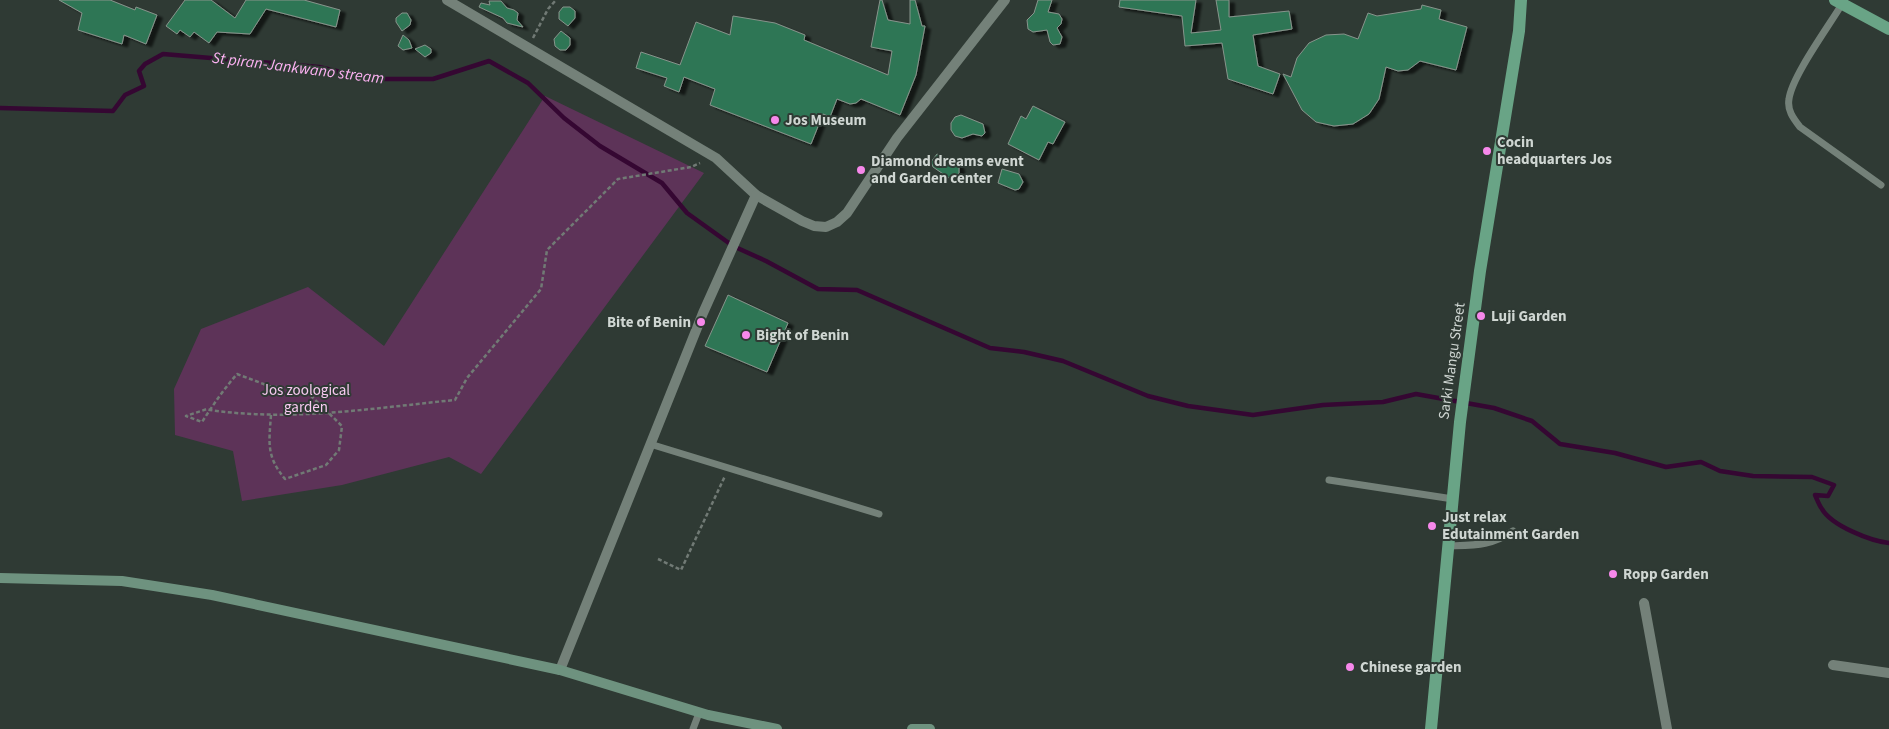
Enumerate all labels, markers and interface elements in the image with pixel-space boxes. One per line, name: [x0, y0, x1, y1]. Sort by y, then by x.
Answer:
water label: St piran-Jankwano stream: [211, 47, 385, 89]
place label: Jos Museum: [785, 110, 866, 131]
marker: Jos Museum: [769, 114, 781, 126]
place label: Cocin headquarters Jos: [1497, 132, 1612, 170]
marker: Cocin headquarters Jos: [1481, 145, 1493, 157]
place label: Diamond dreams event and Garden center: [871, 151, 1024, 189]
marker: Diamond dreams event and Garden center: [855, 164, 867, 176]
street label: Sarki Mangu Street: [1433, 301, 1471, 421]
place label: Luji Garden: [1491, 306, 1567, 327]
marker: Luji Garden: [1475, 310, 1487, 322]
place label: Bite of Benin: [607, 312, 691, 333]
marker: Bite of Benin: [695, 316, 707, 328]
place label: Bight of Benin: [756, 325, 849, 346]
marker: Bight of Benin: [740, 329, 752, 341]
park label: Jos zoological garden: [262, 380, 350, 418]
place label: Just relax Edutainment Garden: [1442, 507, 1579, 545]
marker: Just relax Edutainment Garden: [1426, 520, 1438, 532]
place label: Ropp Garden: [1623, 564, 1709, 585]
marker: Ropp Garden: [1607, 568, 1619, 580]
place label: Chinese garden: [1360, 657, 1462, 678]
marker: Chinese garden: [1344, 661, 1356, 673]

